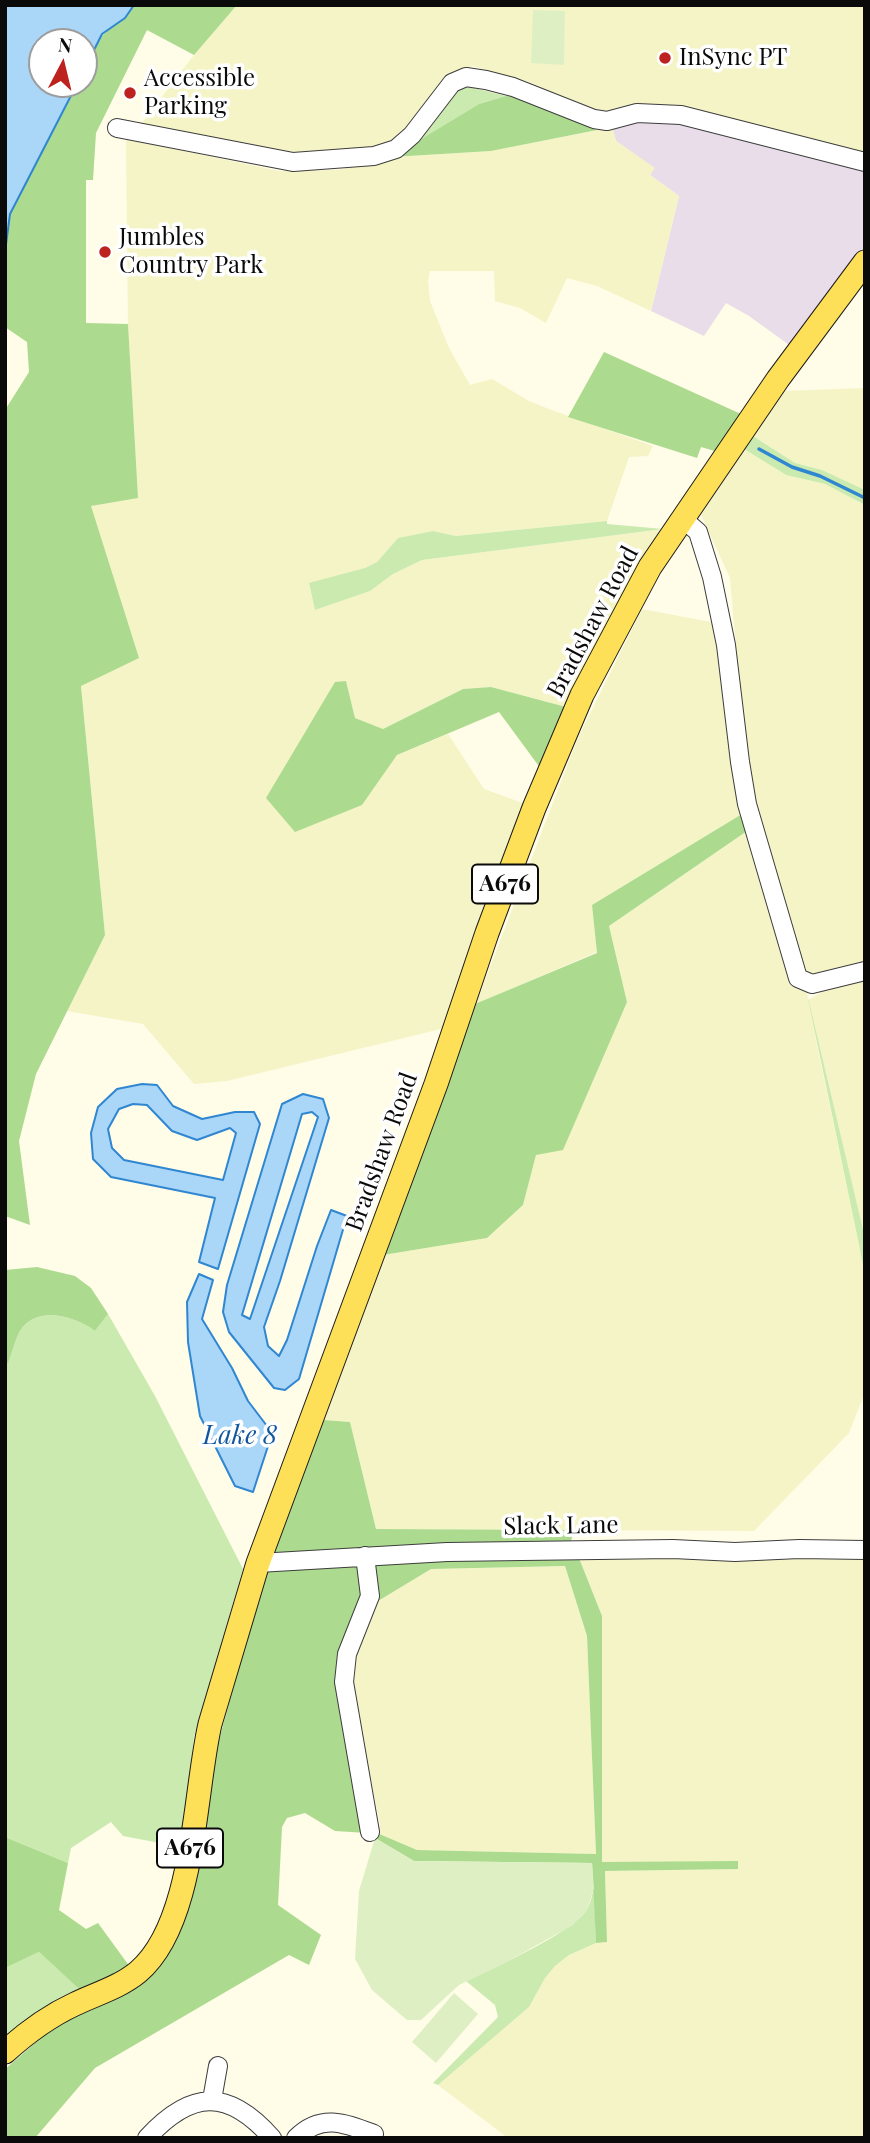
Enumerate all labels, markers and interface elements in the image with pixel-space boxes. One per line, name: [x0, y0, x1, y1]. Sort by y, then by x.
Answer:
north arrow: [28, 28, 98, 98]
text: N: [57, 30, 74, 58]
place label: InSync PT: [679, 44, 787, 72]
marker: InSync PT: [657, 50, 673, 66]
place label: Accessible Parking: [144, 65, 255, 121]
marker: Accessible Parking: [122, 85, 138, 101]
place label: Jumbles Country Park: [119, 224, 263, 280]
marker: Jumbles Country Park: [97, 244, 113, 260]
street label: Bradshaw Road: [541, 541, 645, 703]
road number: A676: [472, 864, 538, 904]
street label: Bradshaw Road: [340, 1069, 424, 1235]
water label: Lake 8: [203, 1420, 277, 1452]
street label: Slack Lane: [503, 1511, 619, 1541]
road number: A676: [157, 1828, 223, 1868]

